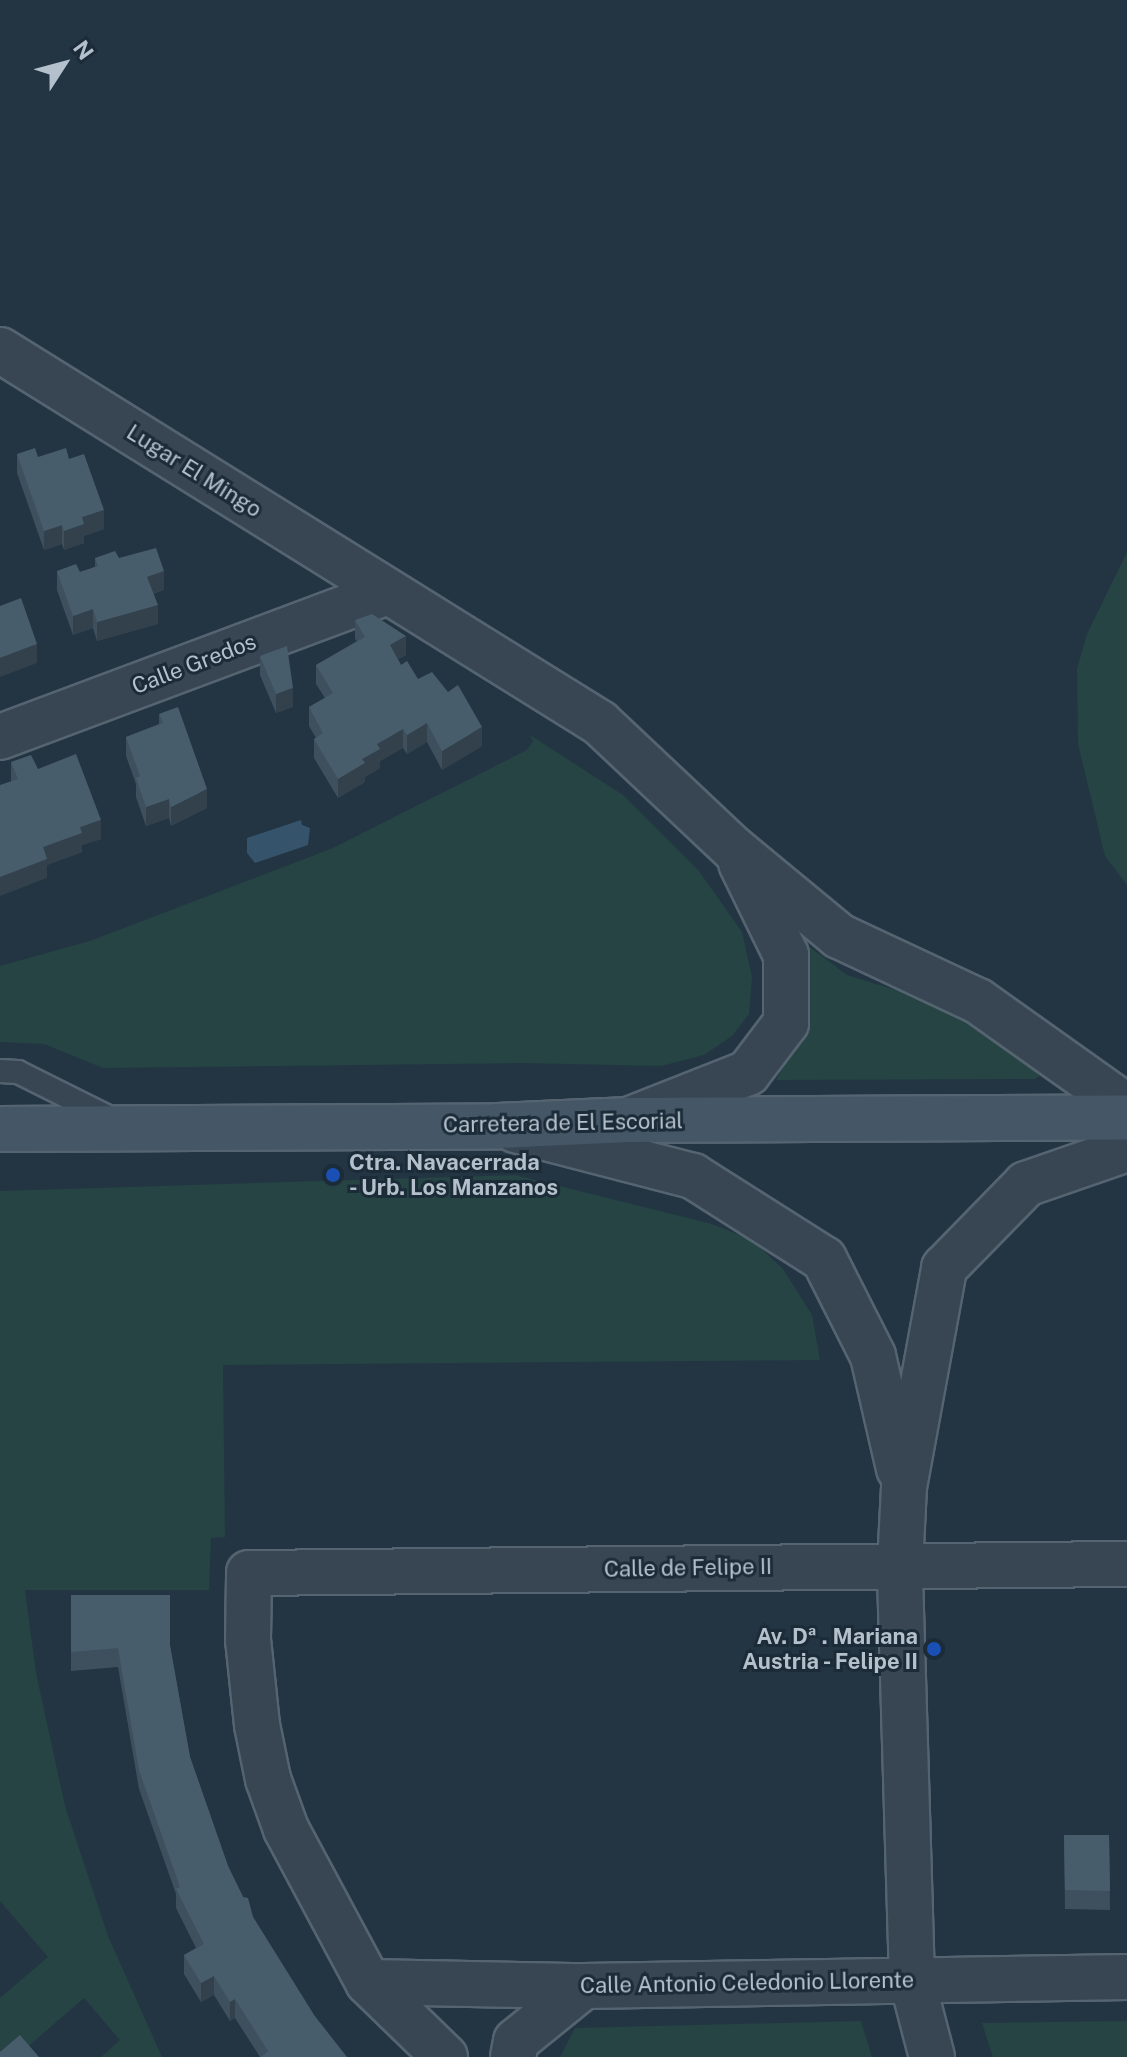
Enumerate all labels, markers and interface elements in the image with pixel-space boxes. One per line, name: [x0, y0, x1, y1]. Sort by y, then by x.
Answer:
north arrow: [24, 24, 104, 104]
text: N: [68, 35, 99, 64]
street label: Lugar El Mingo: [122, 419, 266, 523]
street label: Calle Gredos: [128, 628, 260, 700]
street label: Carretera de El Escorial: [442, 1108, 684, 1138]
place label: Ctra. Navacerrada - Urb. Los Manzanos: [349, 1149, 560, 1200]
marker: Ctra. Navacerrada - Urb. Los Manzanos: [324, 1166, 342, 1184]
street label: Calle de Felipe II: [603, 1553, 773, 1583]
place label: Av. Dª . Mariana Austria - Felipe II: [739, 1623, 918, 1674]
marker: Av. Dª . Mariana Austria - Felipe II: [925, 1640, 943, 1658]
street label: Calle Antonio Celedonio Llorente: [579, 1967, 915, 1999]

